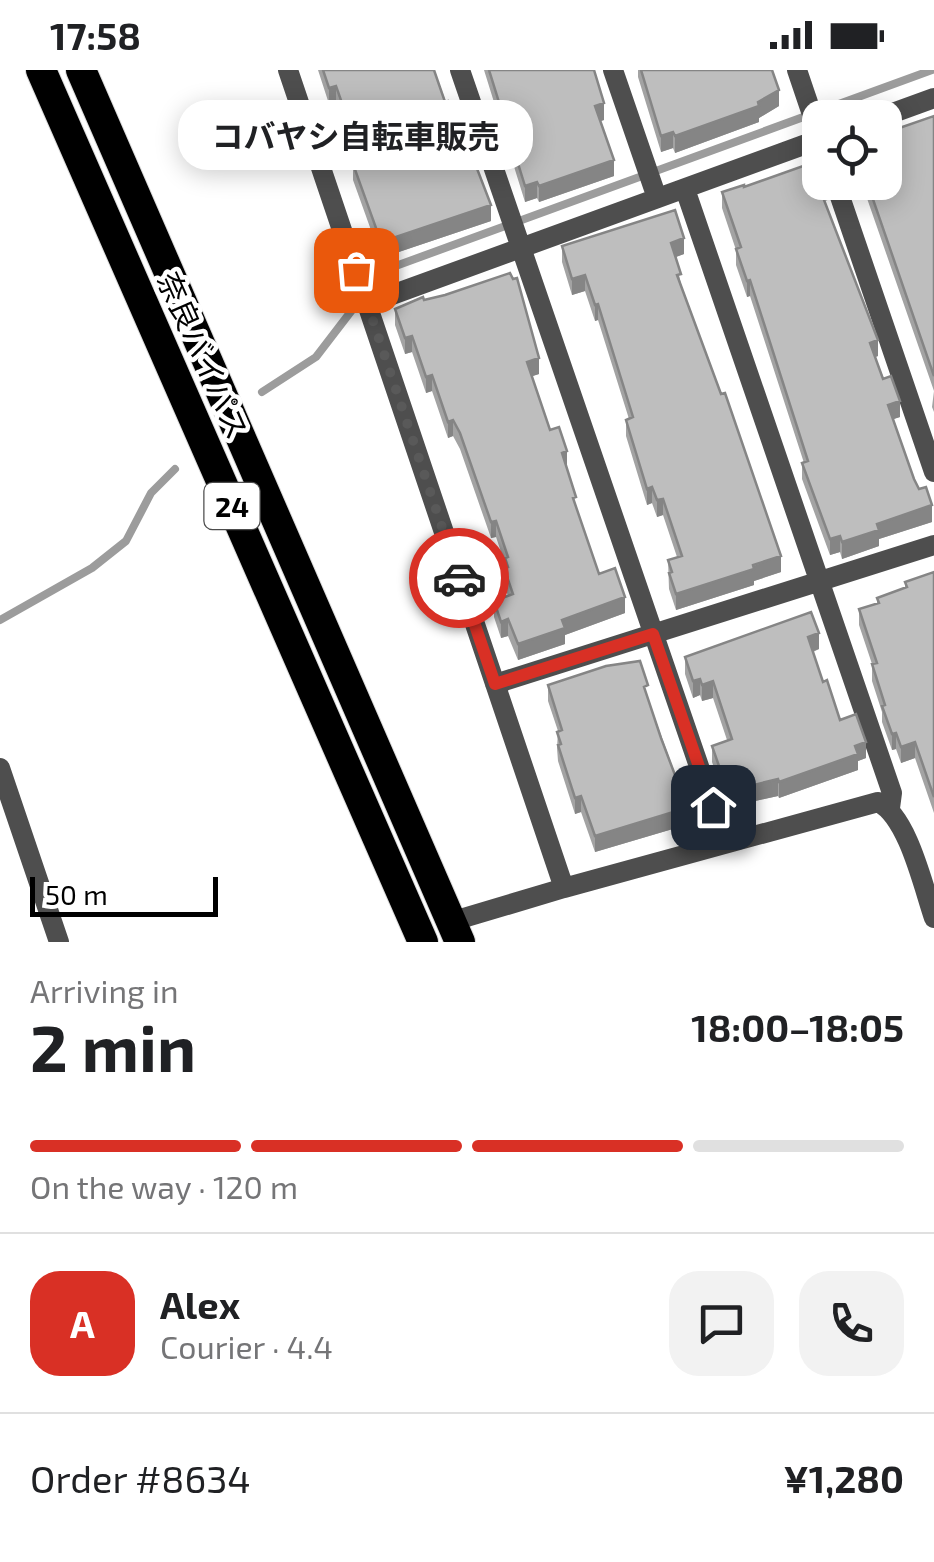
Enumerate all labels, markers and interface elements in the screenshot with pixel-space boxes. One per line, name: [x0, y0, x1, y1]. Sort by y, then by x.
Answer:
text: 17:58: [50, 12, 141, 58]
callout: コバヤシ自転車販売: [178, 100, 534, 170]
map controls: [802, 100, 902, 200]
button: locate: [802, 100, 902, 200]
text: コバヤシ自転車販売: [211, 116, 500, 154]
pin: [314, 228, 399, 313]
icon: bag: [329, 243, 384, 298]
street label: 奈良バイパス: [151, 266, 257, 444]
road number: 24: [204, 483, 260, 529]
courier: [409, 528, 509, 628]
icon: car: [432, 551, 487, 606]
pin: [671, 765, 756, 850]
icon: home: [686, 780, 741, 835]
scale bar: [30, 872, 218, 916]
text: 50 m: [45, 877, 108, 911]
text: Arriving in: [30, 971, 179, 1009]
text: 18:00–18:05: [691, 1004, 904, 1050]
text: 2 min: [30, 1007, 196, 1085]
text: On the way · 120 m: [30, 1167, 298, 1205]
button: chat: [669, 1271, 774, 1376]
button: phone: [799, 1271, 904, 1376]
text: Alex: [160, 1281, 240, 1327]
text: A: [70, 1300, 95, 1346]
text: Courier · 4.4: [160, 1327, 333, 1365]
text: Order #8634: [30, 1455, 251, 1501]
text: ¥1,280: [783, 1455, 904, 1501]

